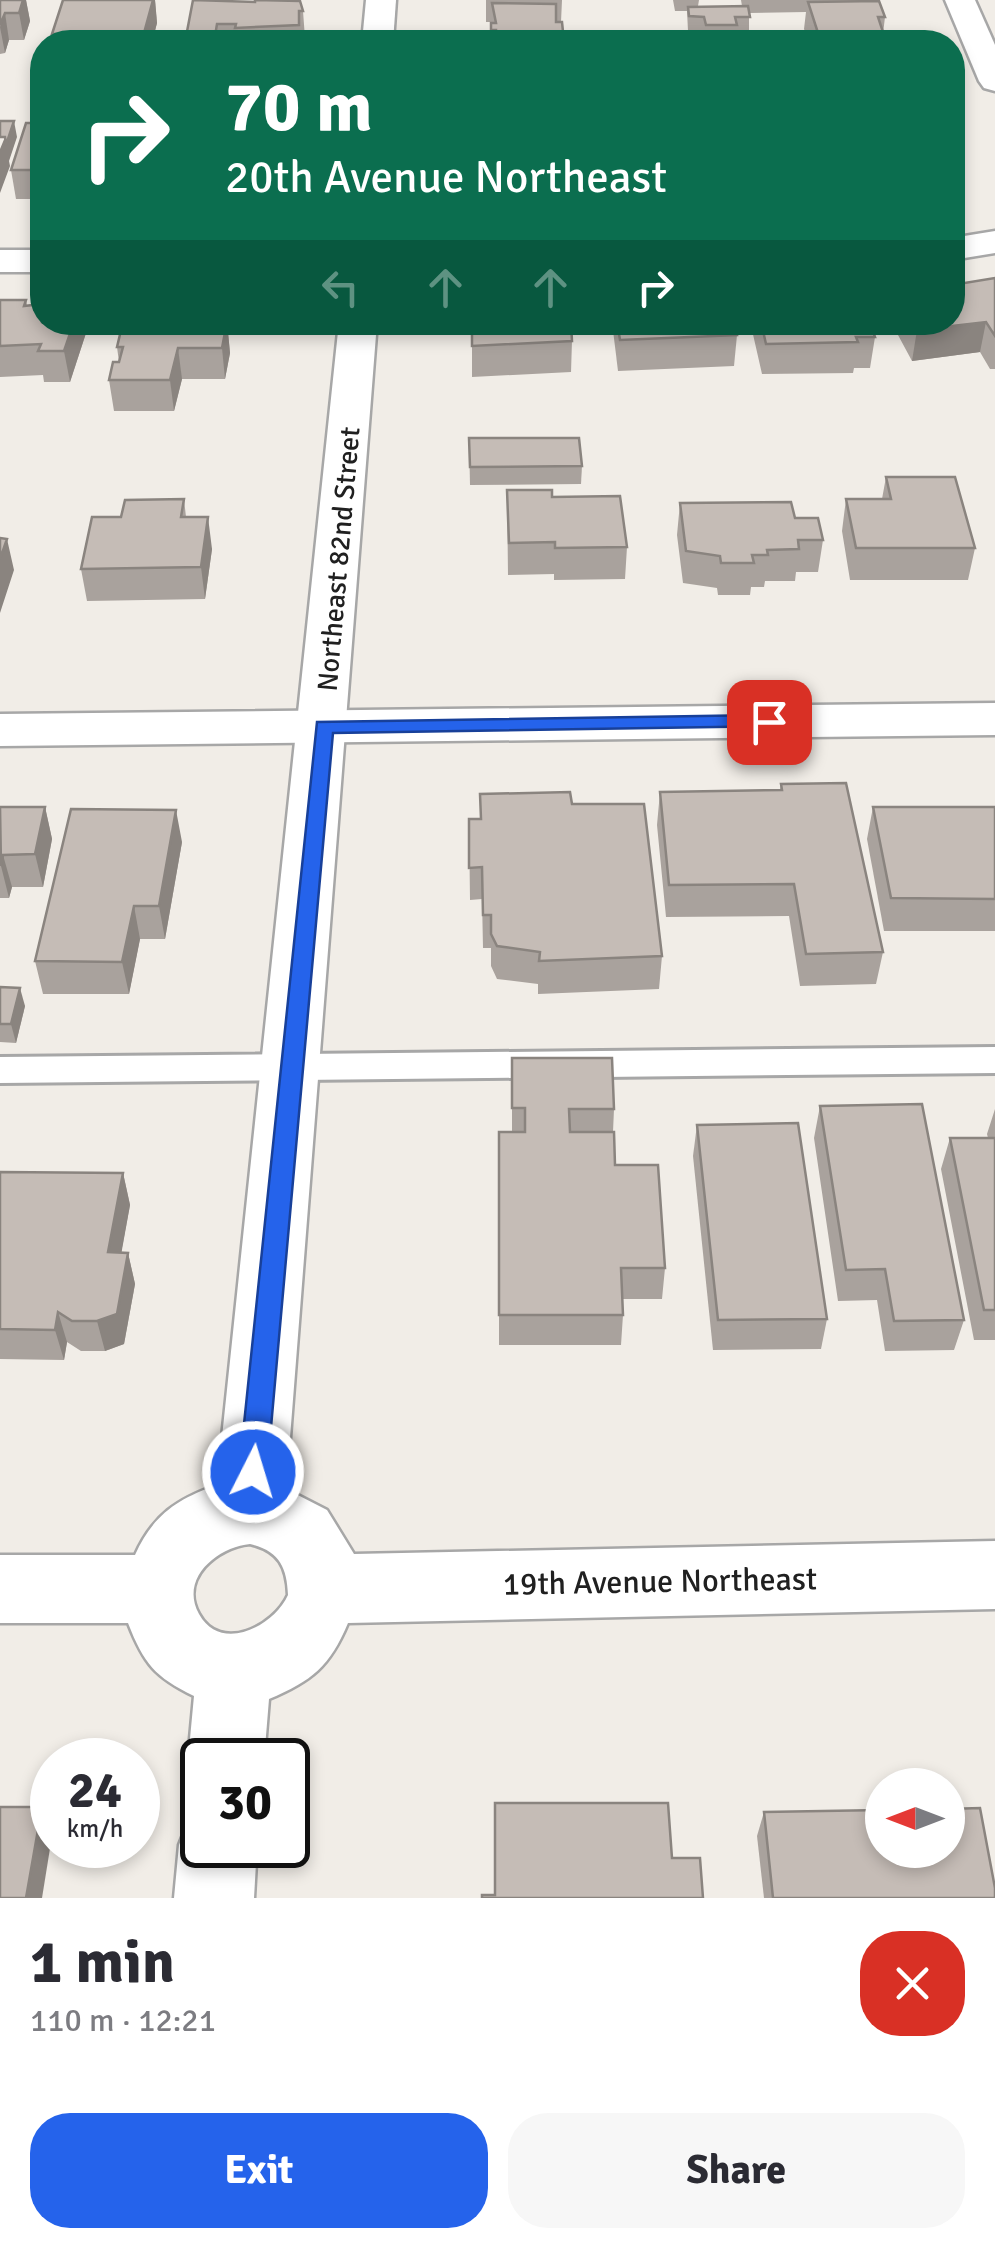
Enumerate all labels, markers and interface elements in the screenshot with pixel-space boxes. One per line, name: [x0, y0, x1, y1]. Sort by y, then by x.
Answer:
text: 70 m: [225, 64, 373, 150]
icon: right: [60, 70, 190, 200]
text: 20th Avenue Northeast: [225, 150, 667, 205]
icon: left: [313, 260, 368, 315]
icon: ahead: [418, 260, 473, 315]
icon: ahead: [523, 260, 578, 315]
icon: right: [628, 260, 683, 315]
street label: Northeast 82nd Street: [310, 425, 368, 693]
pin: [727, 680, 812, 765]
icon: arrive: [742, 695, 797, 750]
position arrow: [201, 1420, 305, 1524]
street label: 19th Avenue Northeast: [503, 1559, 817, 1604]
speed limit sign: 30: [180, 1738, 310, 1868]
text: 24: [68, 1760, 122, 1822]
north arrow: [865, 1768, 965, 1868]
map controls: [865, 1768, 965, 1868]
text: km/h: [67, 1813, 123, 1844]
text: 1 min: [30, 1926, 175, 2000]
button: close: [860, 1931, 965, 2036]
text: 110 m · 12:21: [30, 2001, 216, 2040]
button: Exit: [30, 2113, 488, 2228]
button: Share: [508, 2113, 965, 2228]

